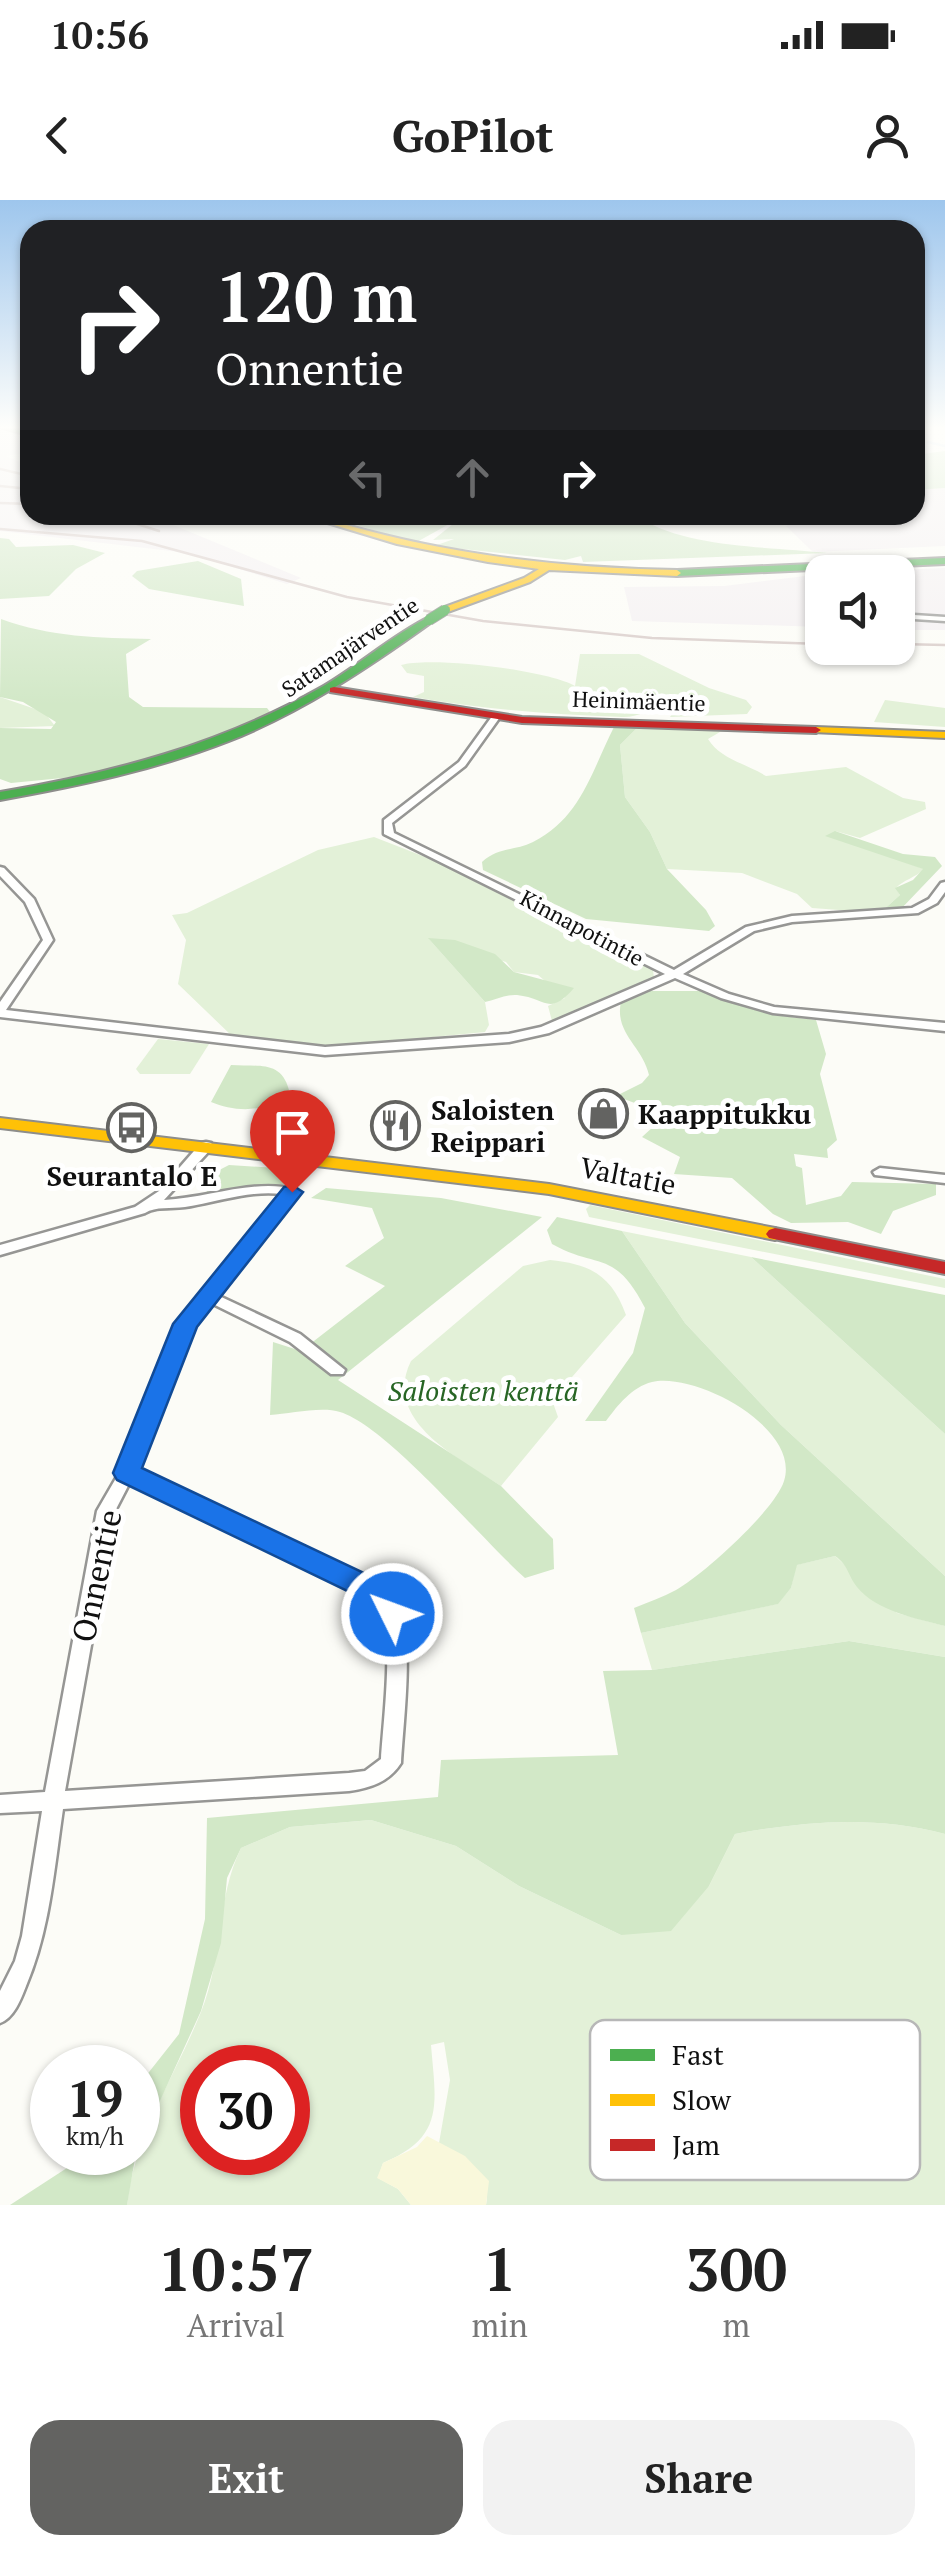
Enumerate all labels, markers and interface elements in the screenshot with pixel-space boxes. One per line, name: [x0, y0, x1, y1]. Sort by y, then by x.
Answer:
text: 10:56: [50, 10, 149, 60]
text: GoPilot: [392, 105, 553, 165]
icon: back: [30, 108, 85, 163]
icon: person: [860, 108, 915, 163]
text: 120 m: [215, 249, 417, 342]
icon: right: [50, 260, 180, 390]
text: Onnentie: [215, 338, 404, 398]
icon: left: [340, 450, 395, 505]
icon: ahead: [445, 450, 500, 505]
icon: right: [550, 450, 605, 505]
map controls: [805, 555, 915, 665]
button: sound: [805, 555, 915, 665]
street label: Satamajärventie: [276, 590, 424, 703]
street label: Heinimäentie: [572, 684, 706, 717]
street label: Kinnapotintie: [515, 883, 649, 972]
shop icon: Kaappitukku: [577, 1088, 629, 1140]
pin: [250, 1090, 335, 1193]
place label: Saloisten Reippari: [431, 1091, 554, 1160]
place label: Kaappitukku: [638, 1095, 811, 1132]
restaurant icon: Saloisten Reippari: [370, 1100, 422, 1152]
bus stop icon: Seurantalo E: [106, 1102, 158, 1154]
icon: arrive: [265, 1105, 320, 1160]
street label: Valtatie: [577, 1148, 679, 1203]
place label: Seurantalo E: [47, 1157, 217, 1194]
park label: Saloisten kenttä: [388, 1372, 578, 1409]
street label: Onnentie: [62, 1506, 131, 1646]
position arrow: [340, 1562, 444, 1666]
legend: [590, 2020, 920, 2180]
text: Fast: [672, 2036, 724, 2073]
speed limit sign: 30: [180, 2045, 310, 2175]
text: 19: [67, 2065, 123, 2131]
text: Slow: [672, 2081, 732, 2118]
text: km/h: [66, 2119, 124, 2152]
text: Jam: [672, 2126, 720, 2163]
text: 10:57: [158, 2229, 314, 2308]
text: 1: [483, 2229, 517, 2308]
text: 300: [686, 2229, 787, 2308]
text: Arrival: [187, 2304, 285, 2346]
text: min: [472, 2304, 528, 2346]
text: m: [723, 2304, 750, 2346]
button: Exit: [30, 2420, 463, 2535]
button: Share: [483, 2420, 915, 2535]

